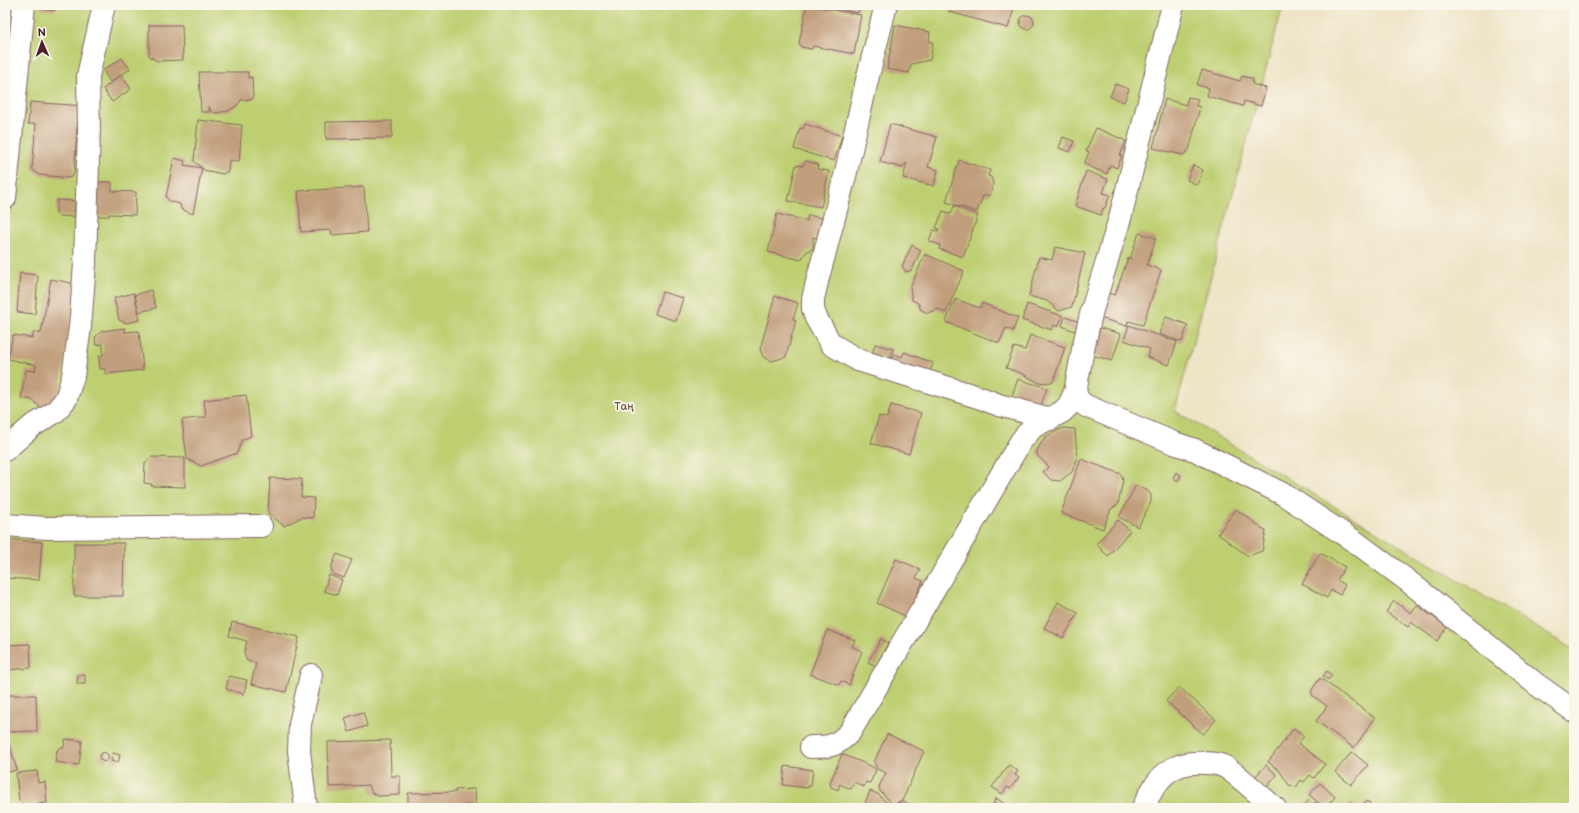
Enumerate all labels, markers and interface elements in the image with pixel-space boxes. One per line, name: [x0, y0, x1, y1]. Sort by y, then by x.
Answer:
north arrow: [22, 22, 62, 62]
text: N: [37, 26, 46, 39]
park label: Таң: [614, 400, 634, 413]

